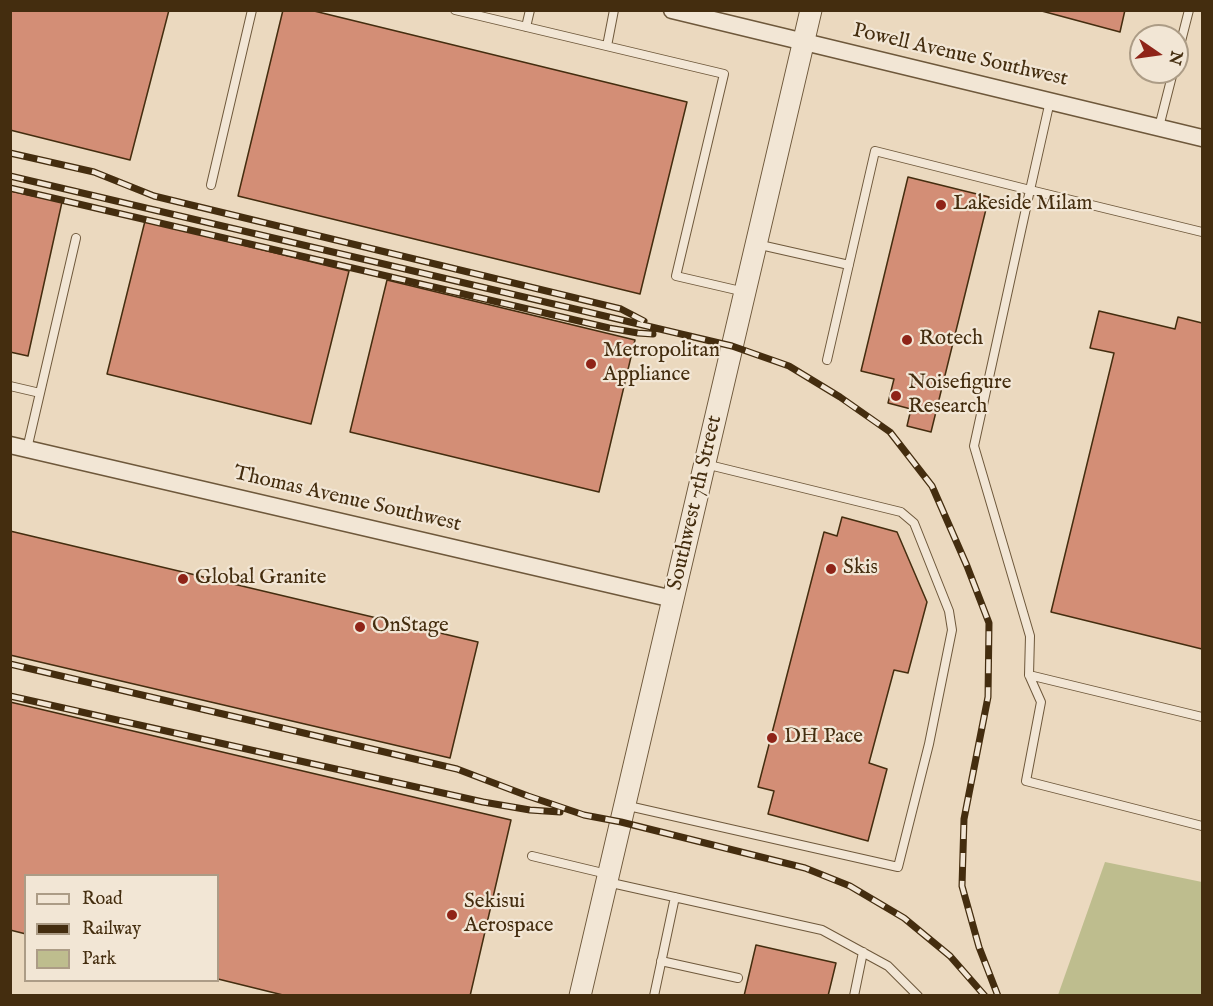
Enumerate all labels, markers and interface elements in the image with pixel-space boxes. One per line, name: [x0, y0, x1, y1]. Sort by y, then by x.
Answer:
street label: Powell Avenue Southwest: [850, 19, 1070, 93]
north arrow: [1129, 24, 1189, 84]
text: N: [1163, 49, 1186, 67]
place label: Lakeside Milam: [953, 192, 1092, 218]
marker: Lakeside Milam: [934, 198, 948, 212]
place label: Rotech: [919, 327, 983, 353]
marker: Rotech: [900, 333, 914, 347]
place label: Metropolitan Appliance: [603, 339, 720, 389]
marker: Metropolitan Appliance: [584, 357, 598, 371]
place label: Noisefigure Research: [908, 371, 1011, 421]
marker: Noisefigure Research: [889, 389, 903, 403]
street label: Southwest 7th Street: [664, 413, 728, 593]
street label: Thomas Avenue Southwest: [231, 462, 463, 538]
place label: Skis: [843, 556, 878, 582]
marker: Skis: [824, 562, 838, 576]
place label: Global Granite: [195, 566, 326, 592]
marker: Global Granite: [176, 572, 190, 586]
place label: OnStage: [372, 614, 449, 640]
marker: OnStage: [353, 620, 367, 634]
place label: DH Pace: [784, 725, 863, 751]
marker: DH Pace: [765, 731, 779, 745]
legend: [24, 874, 219, 982]
text: Road: [82, 888, 123, 911]
place label: Sekisui Aerospace: [464, 890, 553, 940]
marker: Sekisui Aerospace: [445, 908, 459, 922]
text: Railway: [82, 918, 141, 941]
text: Park: [82, 948, 116, 971]

